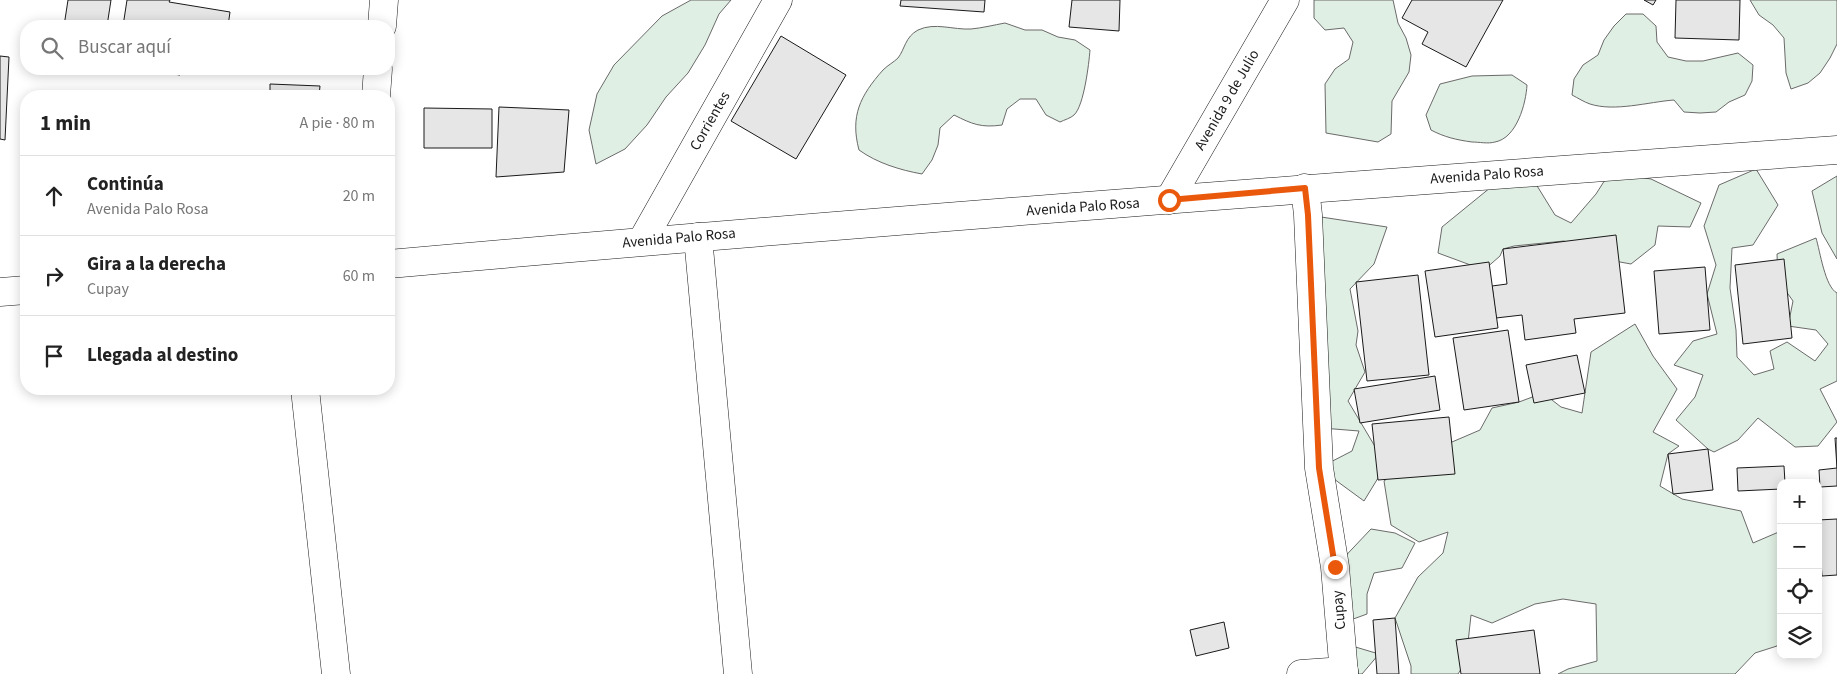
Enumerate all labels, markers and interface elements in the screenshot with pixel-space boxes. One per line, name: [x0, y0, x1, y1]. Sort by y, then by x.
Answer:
search box: [20, 20, 395, 75]
icon: search: [38, 34, 66, 62]
text: Buscar aquí: [78, 34, 171, 61]
street label: Avenida 9 de Julio: [1190, 46, 1264, 154]
street label: Corrientes: [685, 88, 735, 154]
text: 1 min: [40, 108, 91, 138]
text: A pie · 80 m: [300, 112, 375, 134]
street label: Avenida Palo Rosa: [1429, 161, 1545, 189]
text: Continúa: [87, 171, 164, 198]
icon: ahead: [40, 182, 68, 210]
text: 20 m: [343, 185, 375, 207]
route start: [1158, 189, 1181, 212]
street label: Avenida Palo Rosa: [1025, 193, 1141, 221]
text: Avenida Palo Rosa: [87, 198, 209, 220]
street label: Avenida Palo Rosa: [621, 223, 737, 253]
text: Gira a la derecha: [87, 251, 226, 278]
icon: right: [40, 262, 68, 290]
text: 60 m: [343, 265, 375, 287]
text: Cupay: [87, 278, 129, 300]
icon: arrive: [40, 342, 68, 370]
text: Llegada al destino: [87, 342, 238, 369]
map controls: [1777, 479, 1822, 659]
button: +: [1777, 479, 1822, 524]
button: −: [1777, 524, 1822, 569]
route end: [1324, 556, 1347, 579]
button: locate: [1777, 569, 1822, 614]
street label: Cupay: [1327, 590, 1351, 630]
button: layers: [1777, 614, 1822, 659]

